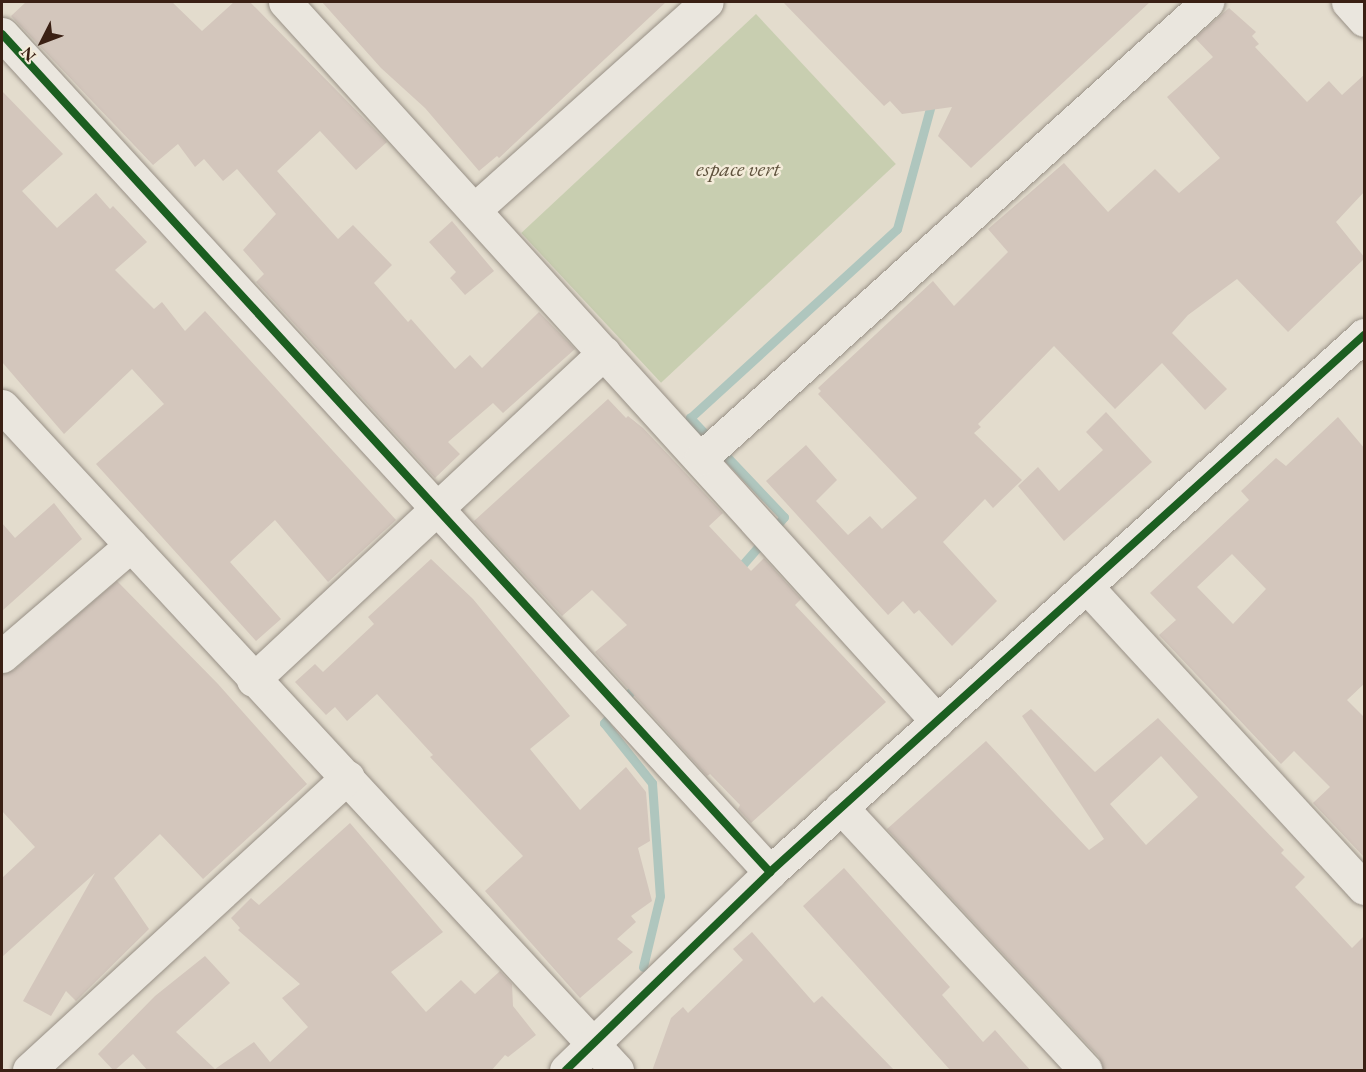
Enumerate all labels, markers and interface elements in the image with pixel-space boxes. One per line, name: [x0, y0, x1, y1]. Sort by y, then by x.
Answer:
north arrow: [12, 12, 72, 72]
text: N: [16, 43, 40, 66]
park label: espace vert: [696, 156, 780, 182]

